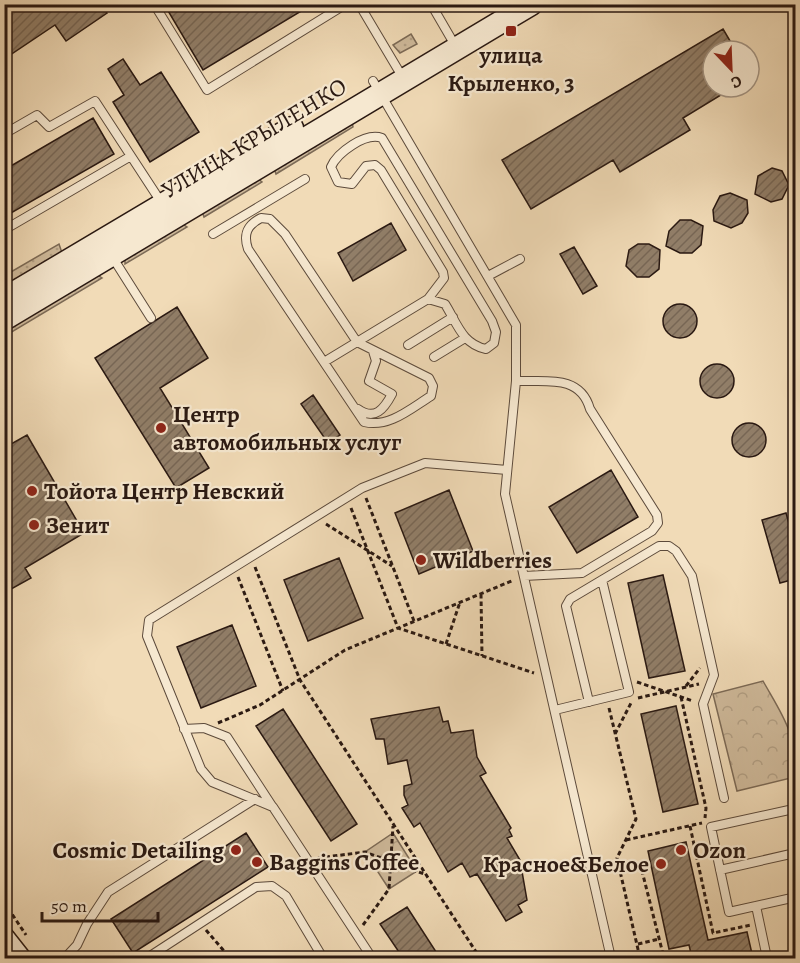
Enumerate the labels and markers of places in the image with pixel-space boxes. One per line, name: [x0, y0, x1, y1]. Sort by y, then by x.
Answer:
marker: улица Крыленко, 3: [504, 24, 518, 38]
place label: улица Крыленко, 3: [447, 39, 575, 99]
place label: Центр автомобильных услуг: [173, 398, 402, 458]
marker: Центр автомобильных услуг: [154, 421, 168, 435]
place label: Тойота Центр Невский: [44, 475, 285, 507]
marker: Тойота Центр Невский: [25, 484, 39, 498]
place label: Зенит: [46, 509, 110, 541]
marker: Зенит: [27, 518, 41, 532]
place label: Wildberries: [432, 544, 552, 576]
marker: Wildberries: [414, 553, 428, 567]
place label: Cosmic Detailing: [53, 834, 225, 866]
place label: Ozon: [693, 834, 747, 866]
marker: Cosmic Detailing: [229, 843, 243, 857]
marker: Ozon: [674, 843, 688, 857]
place label: Baggins Coffee: [269, 846, 419, 878]
place label: Красное&Белое: [483, 848, 649, 880]
marker: Baggins Coffee: [250, 855, 264, 869]
marker: Красное&Белое: [654, 857, 668, 871]

